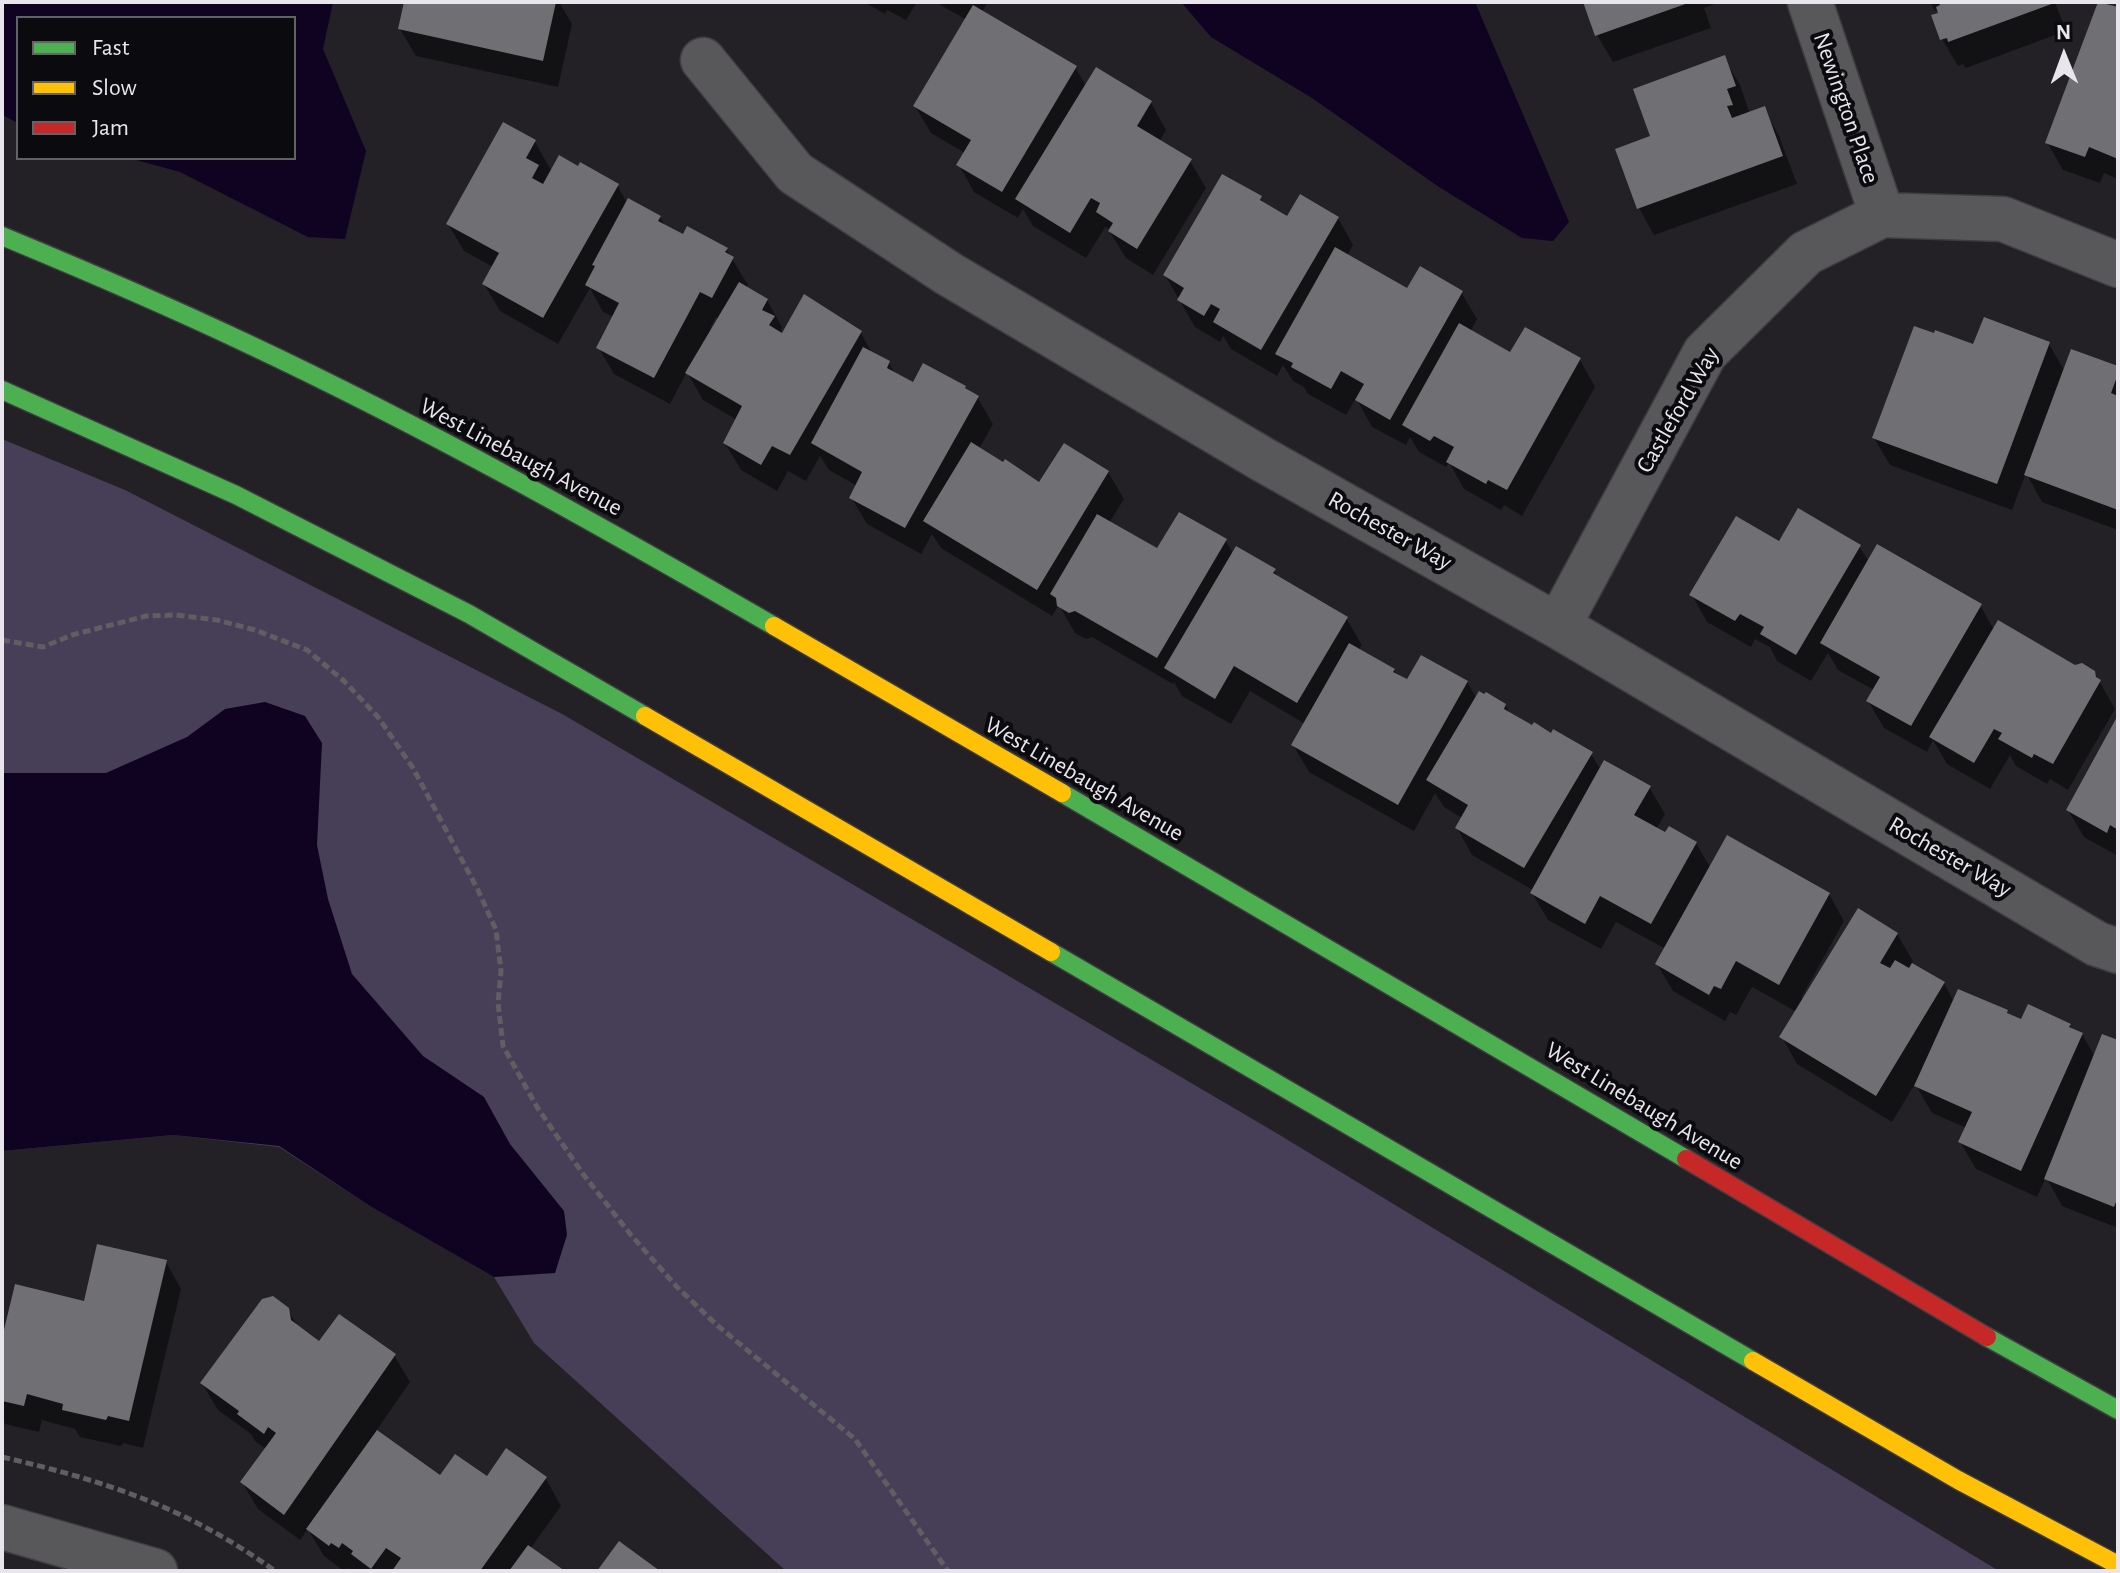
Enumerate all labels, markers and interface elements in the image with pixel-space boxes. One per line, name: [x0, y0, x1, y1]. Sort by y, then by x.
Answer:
legend: [16, 16, 296, 160]
north arrow: [2024, 16, 2104, 96]
text: N: [2056, 21, 2071, 43]
street label: Newington Place: [1807, 29, 1885, 187]
text: Fast: [92, 36, 129, 60]
text: Slow: [92, 76, 137, 100]
text: Jam: [92, 116, 129, 140]
street label: Castleford Way: [1630, 342, 1726, 478]
street label: West Linebaugh Avenue: [415, 391, 627, 523]
street label: Rochester Way: [1323, 485, 1457, 577]
street label: West Linebaugh Avenue: [979, 710, 1189, 848]
street label: Rochester Way: [1883, 810, 2017, 904]
street label: West Linebaugh Avenue: [1540, 1036, 1748, 1176]

